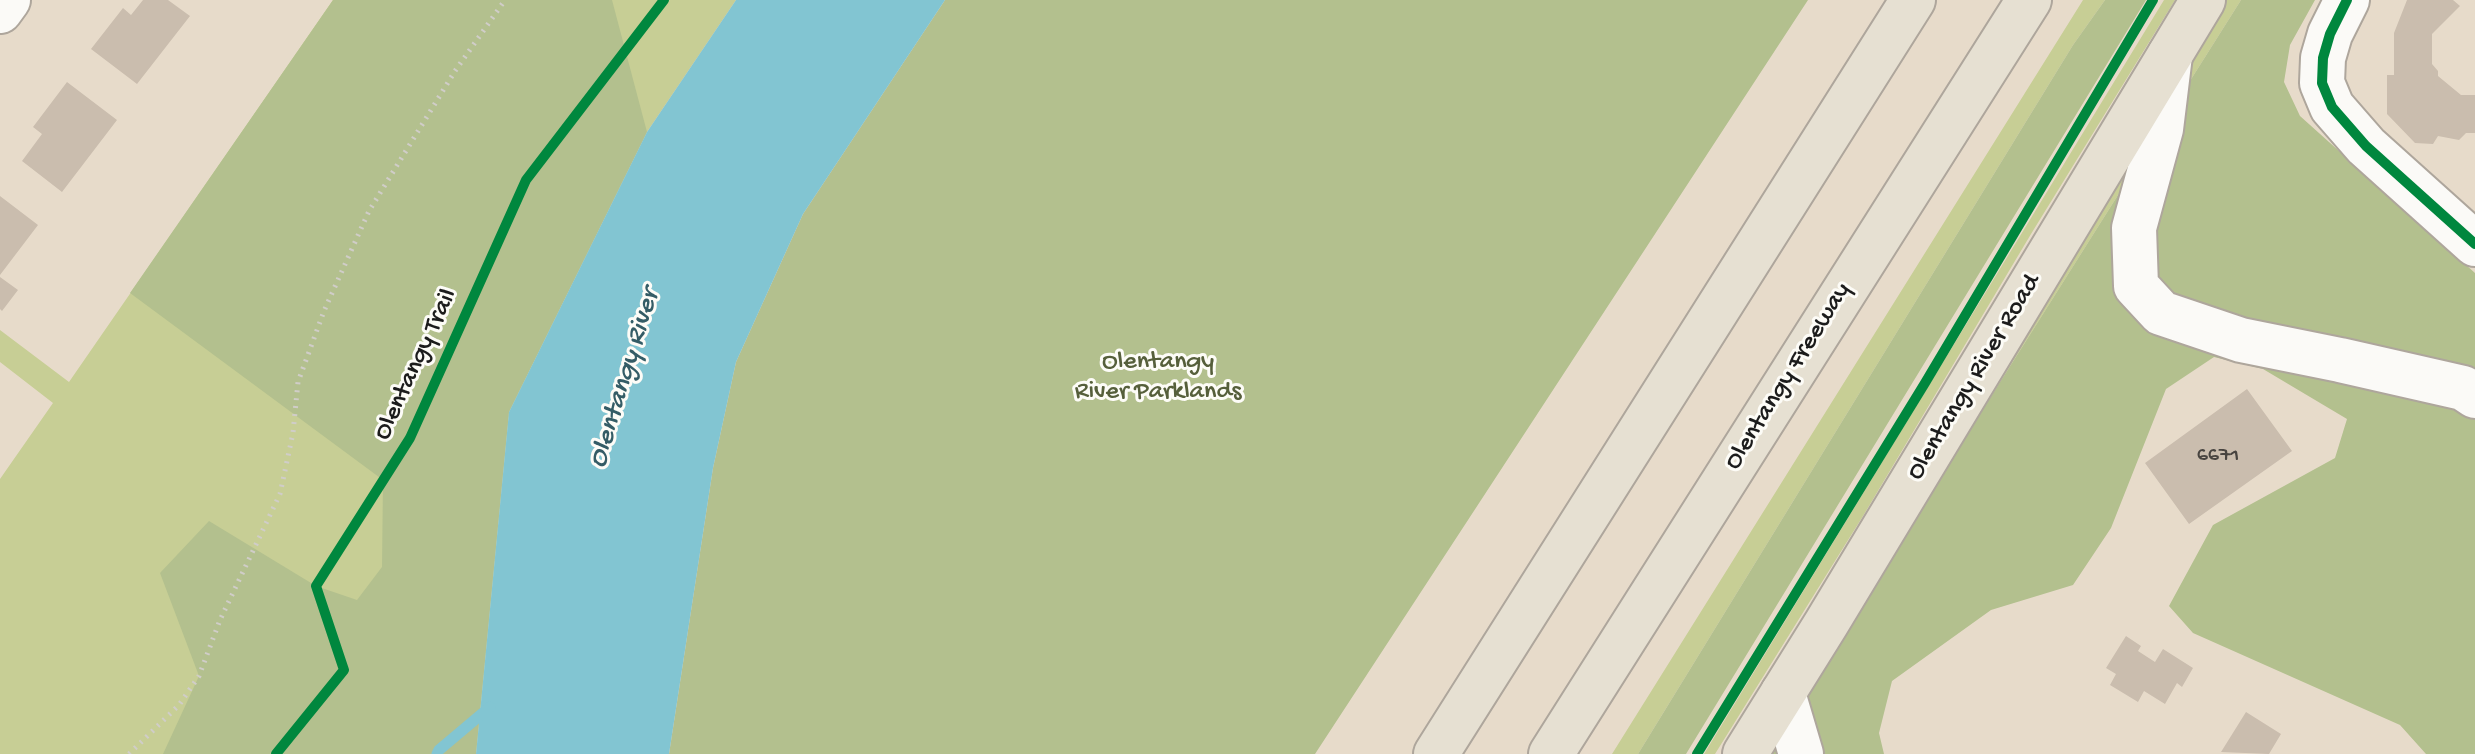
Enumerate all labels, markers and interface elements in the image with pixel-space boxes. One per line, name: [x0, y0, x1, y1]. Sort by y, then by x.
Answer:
street label: Olentangy River Road: [1901, 269, 2049, 487]
street label: Olentangy Freeway: [1719, 278, 1859, 476]
street label: Olentangy Trail: [368, 284, 466, 446]
water label: Olentangy River: [583, 286, 669, 472]
park label: Olentangy River Parklands: [1075, 347, 1241, 408]
house number: 6671: [2197, 444, 2239, 470]

